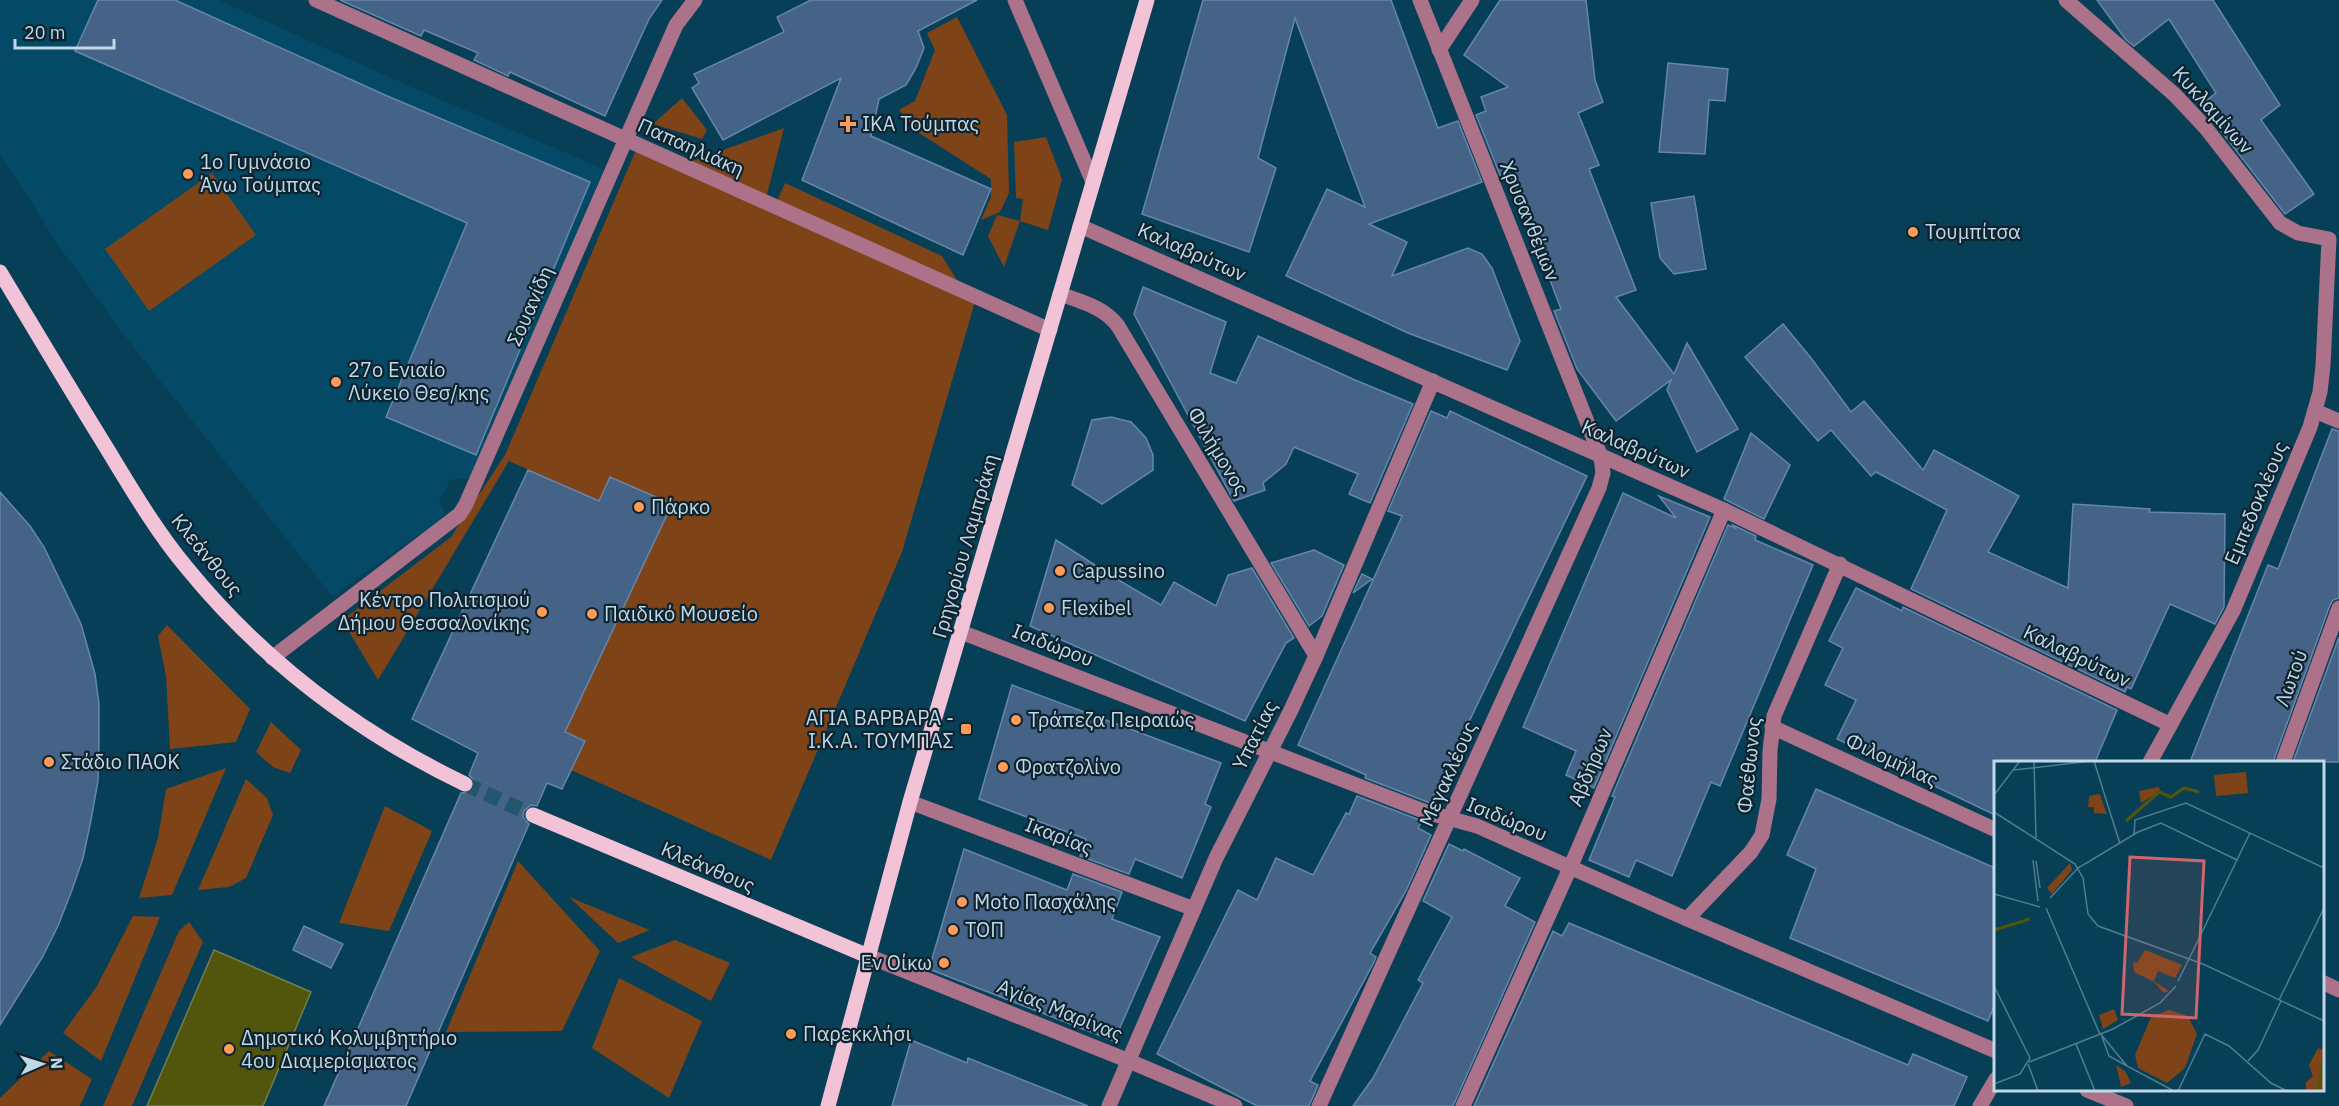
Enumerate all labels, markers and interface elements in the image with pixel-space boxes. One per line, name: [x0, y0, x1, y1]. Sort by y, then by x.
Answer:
scale bar: [15, 12, 114, 50]
text: 20 m: [24, 21, 66, 44]
street label: Κυκλαμίνων: [2167, 60, 2260, 159]
place label: ΙΚΑ Τούμπας: [862, 110, 979, 137]
street label: Παπαηλιάκη: [634, 111, 749, 182]
marker: ΙΚΑ Τούμπας: [839, 115, 857, 133]
place label: 1ο Γυμνάσιο Άνω Τούμπας: [200, 148, 321, 198]
street label: Χρυσανθέμων: [1494, 157, 1567, 285]
marker: 1ο Γυμνάσιο Άνω Τούμπας: [181, 167, 195, 181]
street label: Καλαβρύτων: [1134, 216, 1251, 287]
place label: Τουμπίτσα: [1925, 218, 2021, 245]
marker: Τουμπίτσα: [1906, 225, 1920, 239]
street label: Σουανίδη: [500, 262, 559, 350]
place label: 27o Ενιαίο Λύκειο Θεσ/κης: [348, 356, 489, 406]
marker: 27o Ενιαίο Λύκειο Θεσ/κης: [329, 375, 343, 389]
street label: Φιλήμονος: [1182, 402, 1255, 500]
street label: Καλαβρύτων: [1578, 413, 1695, 484]
street label: Εμπεδοκλέους: [2217, 437, 2294, 569]
street label: Γρηγορίου Λαμπράκη: [925, 450, 1004, 641]
place label: Πάρκο: [651, 493, 710, 520]
marker: Πάρκο: [632, 500, 646, 514]
street label: Κλεάνθους: [166, 507, 249, 602]
place label: Capussino: [1072, 557, 1165, 584]
marker: Capussino: [1053, 564, 1067, 578]
place label: Κέντρο Πολιτισμού Δήμου Θεσσαλονίκης: [337, 586, 530, 636]
place label: Flexibel: [1061, 594, 1132, 621]
place label: Παιδικό Μουσείο: [604, 600, 758, 627]
marker: Flexibel: [1042, 601, 1056, 615]
marker: Κέντρο Πολιτισμού Δήμου Θεσσαλονίκης: [535, 605, 549, 619]
marker: Παιδικό Μουσείο: [585, 607, 599, 621]
street label: Ισιδώρου: [1009, 617, 1098, 672]
street label: Καλαβρύτων: [2019, 618, 2135, 693]
street label: Λωτού: [2268, 646, 2313, 710]
street label: Υπατίας: [1226, 695, 1284, 774]
place label: ΑΓΙΑ ΒΑΡΒΑΡΑ - Ι.Κ.Α. ΤΟΥΜΠΑΣ: [806, 704, 954, 754]
place label: Τράπεζα Πειραιώς: [1028, 706, 1194, 733]
marker: Τράπεζα Πειραιώς: [1009, 713, 1023, 727]
street label: Φαέθωνος: [1730, 715, 1767, 815]
street label: Μεγακλέους: [1412, 717, 1483, 831]
marker: ΑΓΙΑ ΒΑΡΒΑΡΑ - Ι.Κ.Α. ΤΟΥΜΠΑΣ: [959, 722, 973, 736]
street label: Αβδήρων: [1561, 723, 1618, 810]
street label: Φιλομήλας: [1841, 726, 1943, 793]
place label: Στάδιο ΠΑΟΚ: [61, 748, 180, 775]
place label: Φρατζολίνο: [1015, 753, 1121, 780]
marker: Στάδιο ΠΑΟΚ: [42, 755, 56, 769]
marker: Φρατζολίνο: [996, 760, 1010, 774]
inset map: [1994, 761, 2324, 1091]
street label: Ισιδώρου: [1463, 790, 1552, 847]
street label: Ικαρίας: [1021, 810, 1097, 861]
street label: Κλεάνθους: [657, 835, 759, 898]
place label: Moto Πασχάλης: [974, 888, 1116, 915]
marker: Moto Πασχάλης: [955, 895, 969, 909]
place label: ΤΟΠ: [965, 916, 1004, 943]
marker: ΤΟΠ: [946, 923, 960, 937]
place label: Εν Οίκω: [860, 949, 932, 976]
marker: Εν Οίκω: [937, 956, 951, 970]
street label: Αγίας Μαρίνας: [993, 972, 1127, 1047]
place label: Παρεκκλήσι: [803, 1020, 911, 1047]
place label: Δημοτικό Κολυμβητήριο 4ου Διαμερίσματος: [241, 1024, 457, 1074]
marker: Παρεκκλήσι: [784, 1027, 798, 1041]
north arrow: [12, 1034, 72, 1094]
marker: Δημοτικό Κολυμβητήριο 4ου Διαμερίσματος: [222, 1042, 236, 1056]
text: N: [47, 1057, 67, 1070]

